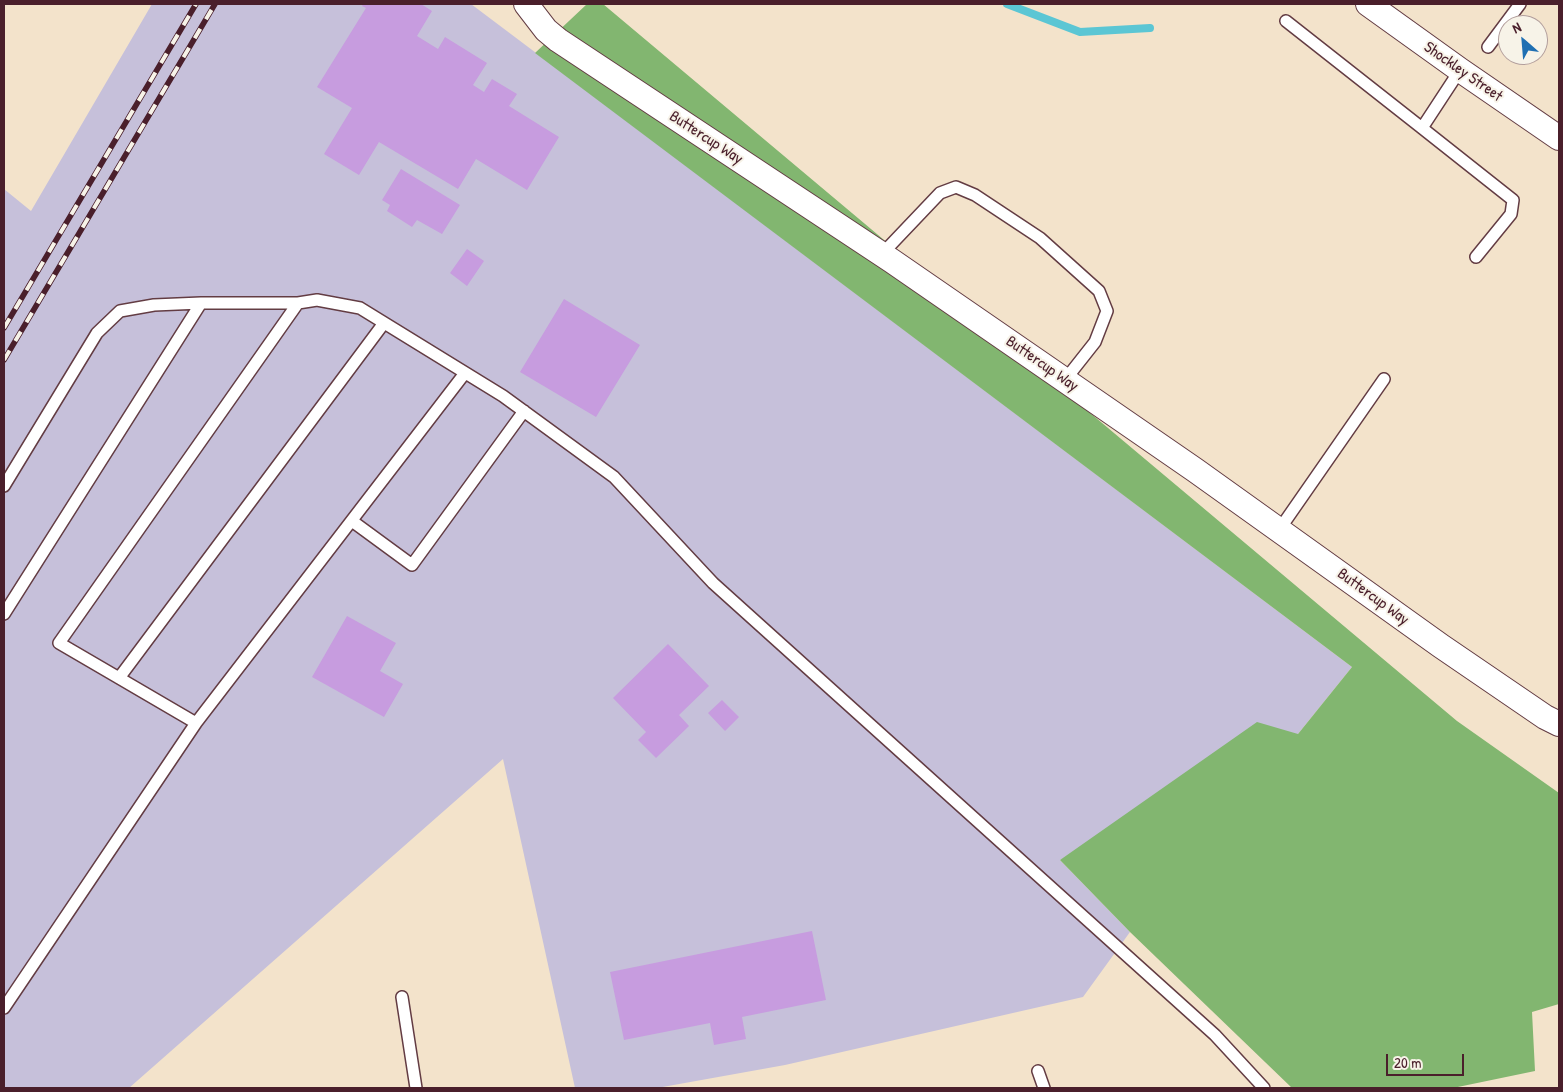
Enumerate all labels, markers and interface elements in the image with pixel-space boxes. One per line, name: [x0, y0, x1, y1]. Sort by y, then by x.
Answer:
north arrow: [1498, 15, 1548, 65]
text: N: [1509, 17, 1524, 37]
street label: Shockley Street: [1420, 38, 1506, 106]
street label: Buttercup Way: [666, 107, 746, 169]
street label: Buttercup Way: [1002, 332, 1082, 396]
street label: Buttercup Way: [1333, 565, 1413, 629]
scale bar: [1388, 1044, 1466, 1076]
text: 20 m: [1394, 1052, 1421, 1073]

